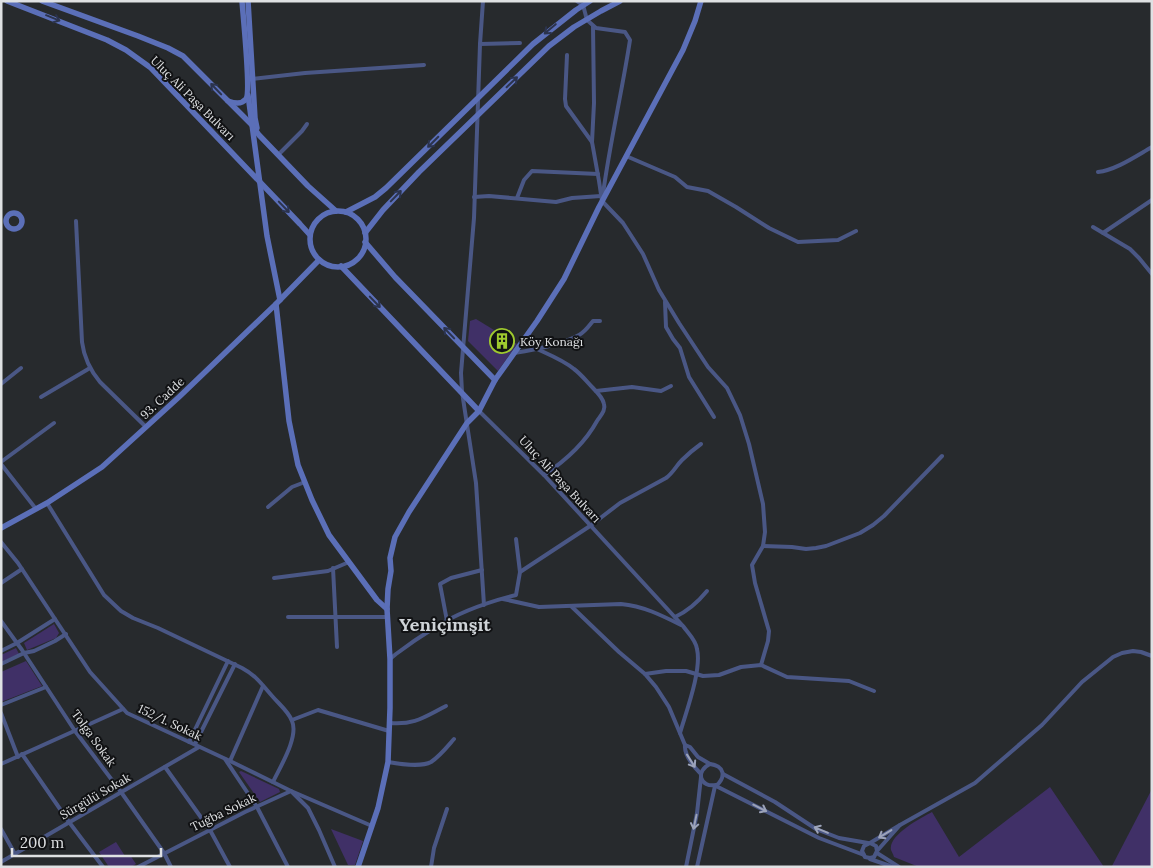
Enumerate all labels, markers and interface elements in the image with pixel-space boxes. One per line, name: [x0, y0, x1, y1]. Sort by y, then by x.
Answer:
one-way arrow: [45, 14, 60, 24]
one-way arrow: [544, 24, 557, 35]
street label: Uluç Ali Paşa Bulvarı: [148, 53, 238, 143]
one-way arrow: [506, 76, 518, 88]
one-way arrow: [210, 83, 222, 96]
one-way arrow: [427, 135, 439, 148]
one-way arrow: [390, 190, 402, 202]
one-way arrow: [278, 200, 290, 213]
one-way arrow: [368, 295, 380, 307]
one-way arrow: [443, 327, 455, 339]
building icon: Köy Konağı: [489, 328, 515, 354]
place label: Köy Konağı: [520, 334, 583, 349]
street label: 93. Cadde: [137, 373, 188, 422]
street label: Uluç Ali Paşa Bulvarı: [516, 433, 604, 525]
district label: Yeniçimşit: [399, 613, 491, 636]
street label: 152/1. Sokak: [135, 701, 205, 744]
street label: Tolga Sokak: [68, 707, 120, 770]
one-way arrow: [686, 753, 696, 767]
street label: Sürgülü Sokak: [57, 769, 134, 822]
street label: Tuğba Sokak: [188, 789, 259, 834]
one-way arrow: [752, 803, 767, 813]
one-way arrow: [690, 814, 699, 830]
one-way arrow: [814, 825, 829, 835]
scale bar: [12, 826, 161, 858]
one-way arrow: [878, 829, 892, 839]
text: 200 m: [20, 833, 64, 852]

